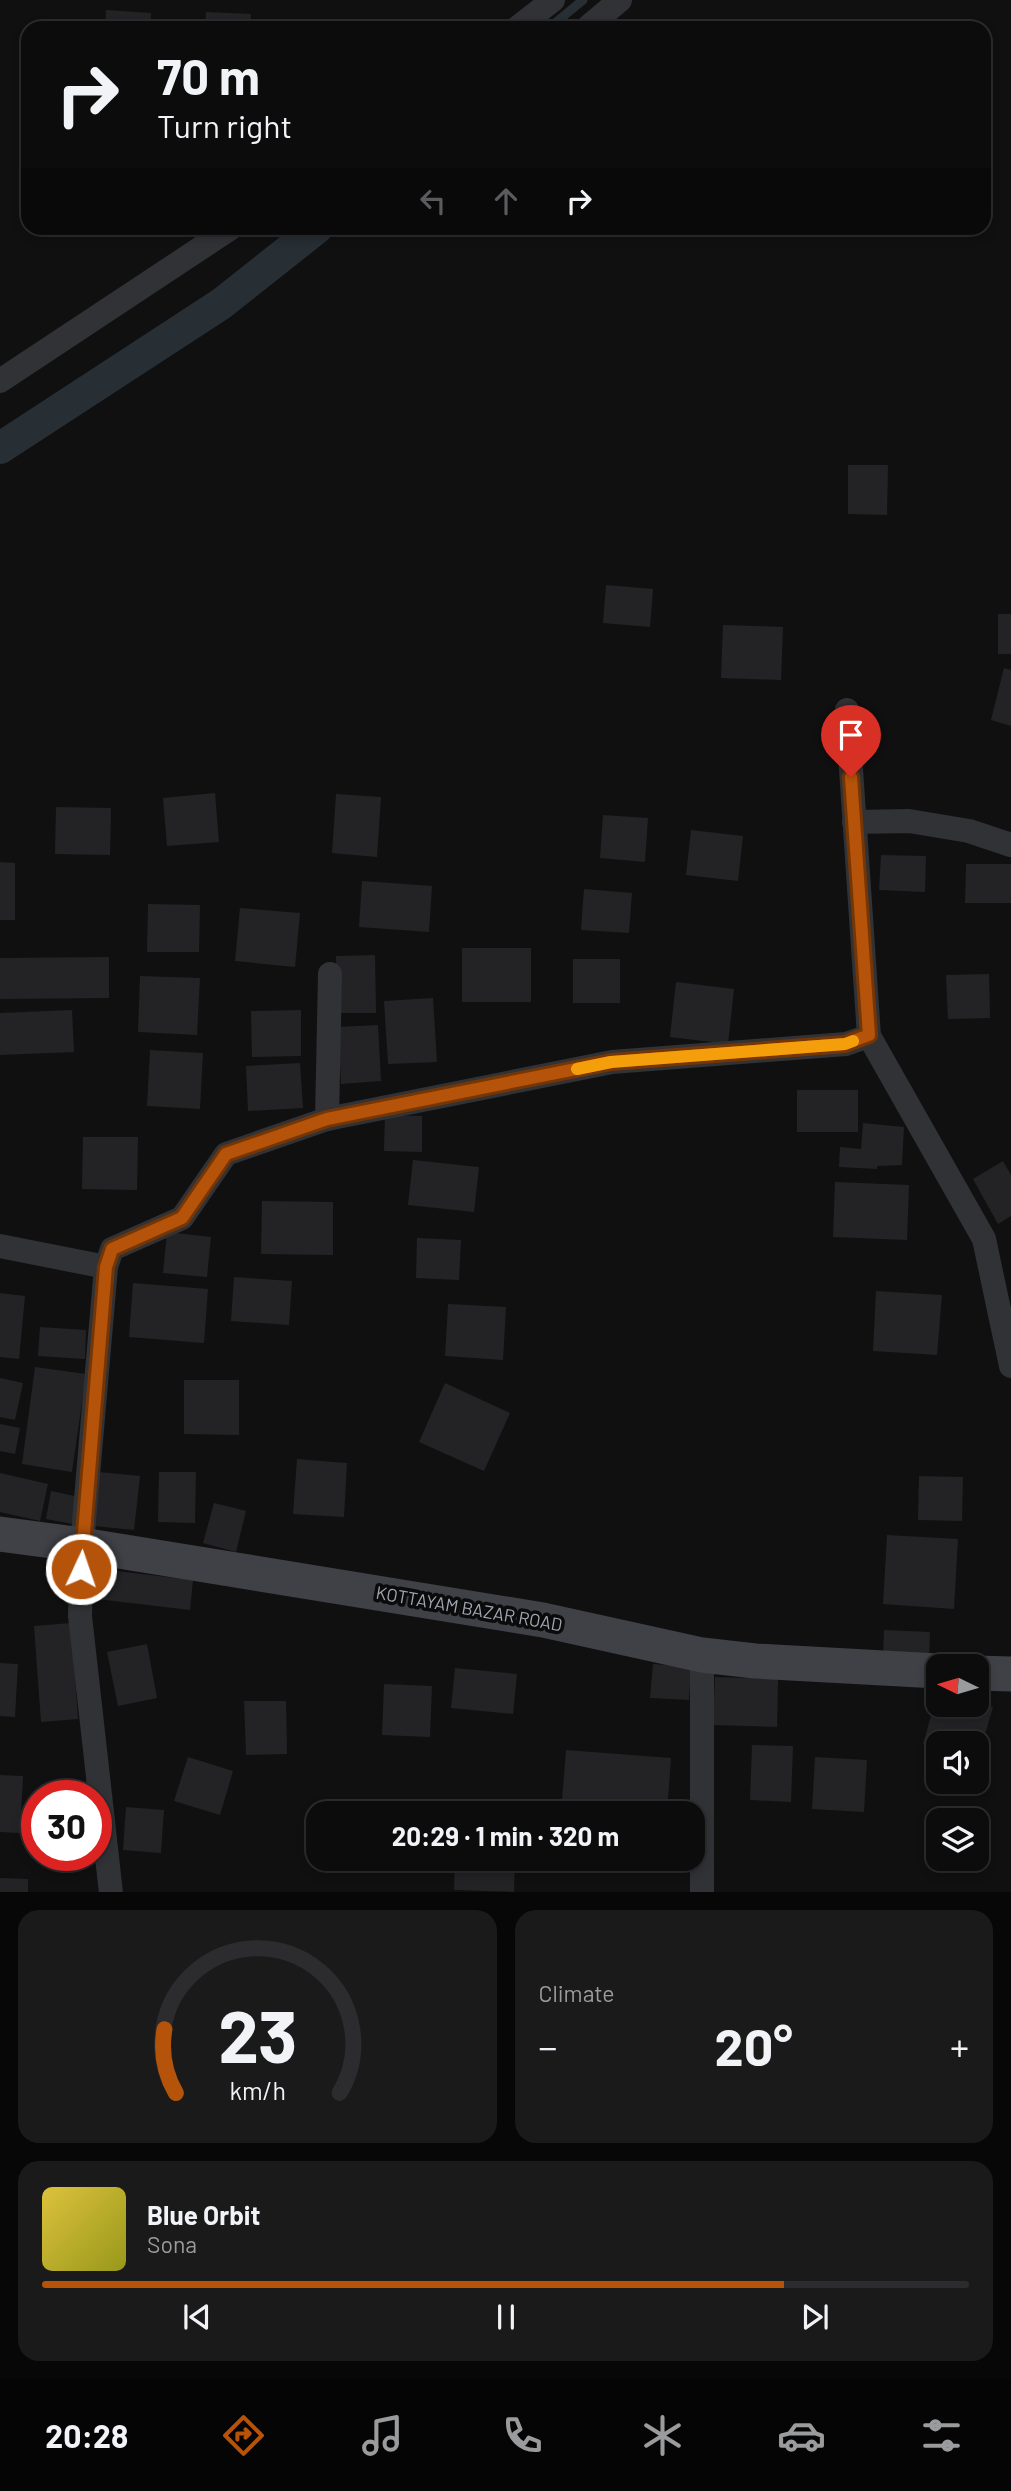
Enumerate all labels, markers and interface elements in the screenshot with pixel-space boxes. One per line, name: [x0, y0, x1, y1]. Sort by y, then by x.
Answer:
text: 70 m: [157, 46, 260, 105]
icon: right: [42, 49, 133, 140]
text: Turn right: [157, 106, 292, 144]
icon: left: [414, 182, 452, 220]
icon: ahead: [487, 182, 525, 220]
icon: right: [560, 182, 598, 220]
pin: [821, 705, 881, 777]
icon: arrive: [832, 716, 870, 754]
position arrow: [44, 1532, 118, 1606]
street label: KOTTAYAM BAZAR ROAD: [374, 1581, 564, 1635]
north arrow: [926, 1654, 989, 1717]
map controls: [926, 1654, 989, 1871]
button: sound: [926, 1731, 989, 1794]
speed limit sign: 30: [21, 1780, 112, 1871]
button: layers: [926, 1808, 989, 1871]
text: 20:29 · 1 min · 320 m: [392, 1820, 619, 1851]
text: Climate: [539, 1979, 615, 2007]
text: 23: [218, 1990, 297, 2078]
text: 20°: [715, 2014, 793, 2076]
text: −: [539, 2023, 558, 2069]
text: +: [950, 2023, 969, 2069]
text: km/h: [229, 2074, 286, 2104]
text: Blue Orbit: [147, 2199, 260, 2230]
text: Sona: [147, 2230, 197, 2258]
icon: previous: [178, 2298, 216, 2336]
icon: pause: [487, 2298, 525, 2336]
icon: next: [796, 2298, 834, 2336]
icon: directions: [219, 2411, 268, 2460]
icon: music: [358, 2411, 407, 2460]
icon: phone: [498, 2411, 547, 2460]
icon: climate: [638, 2411, 687, 2460]
icon: car: [777, 2411, 826, 2460]
icon: filters: [917, 2411, 966, 2460]
text: 20:28: [45, 2416, 128, 2454]

